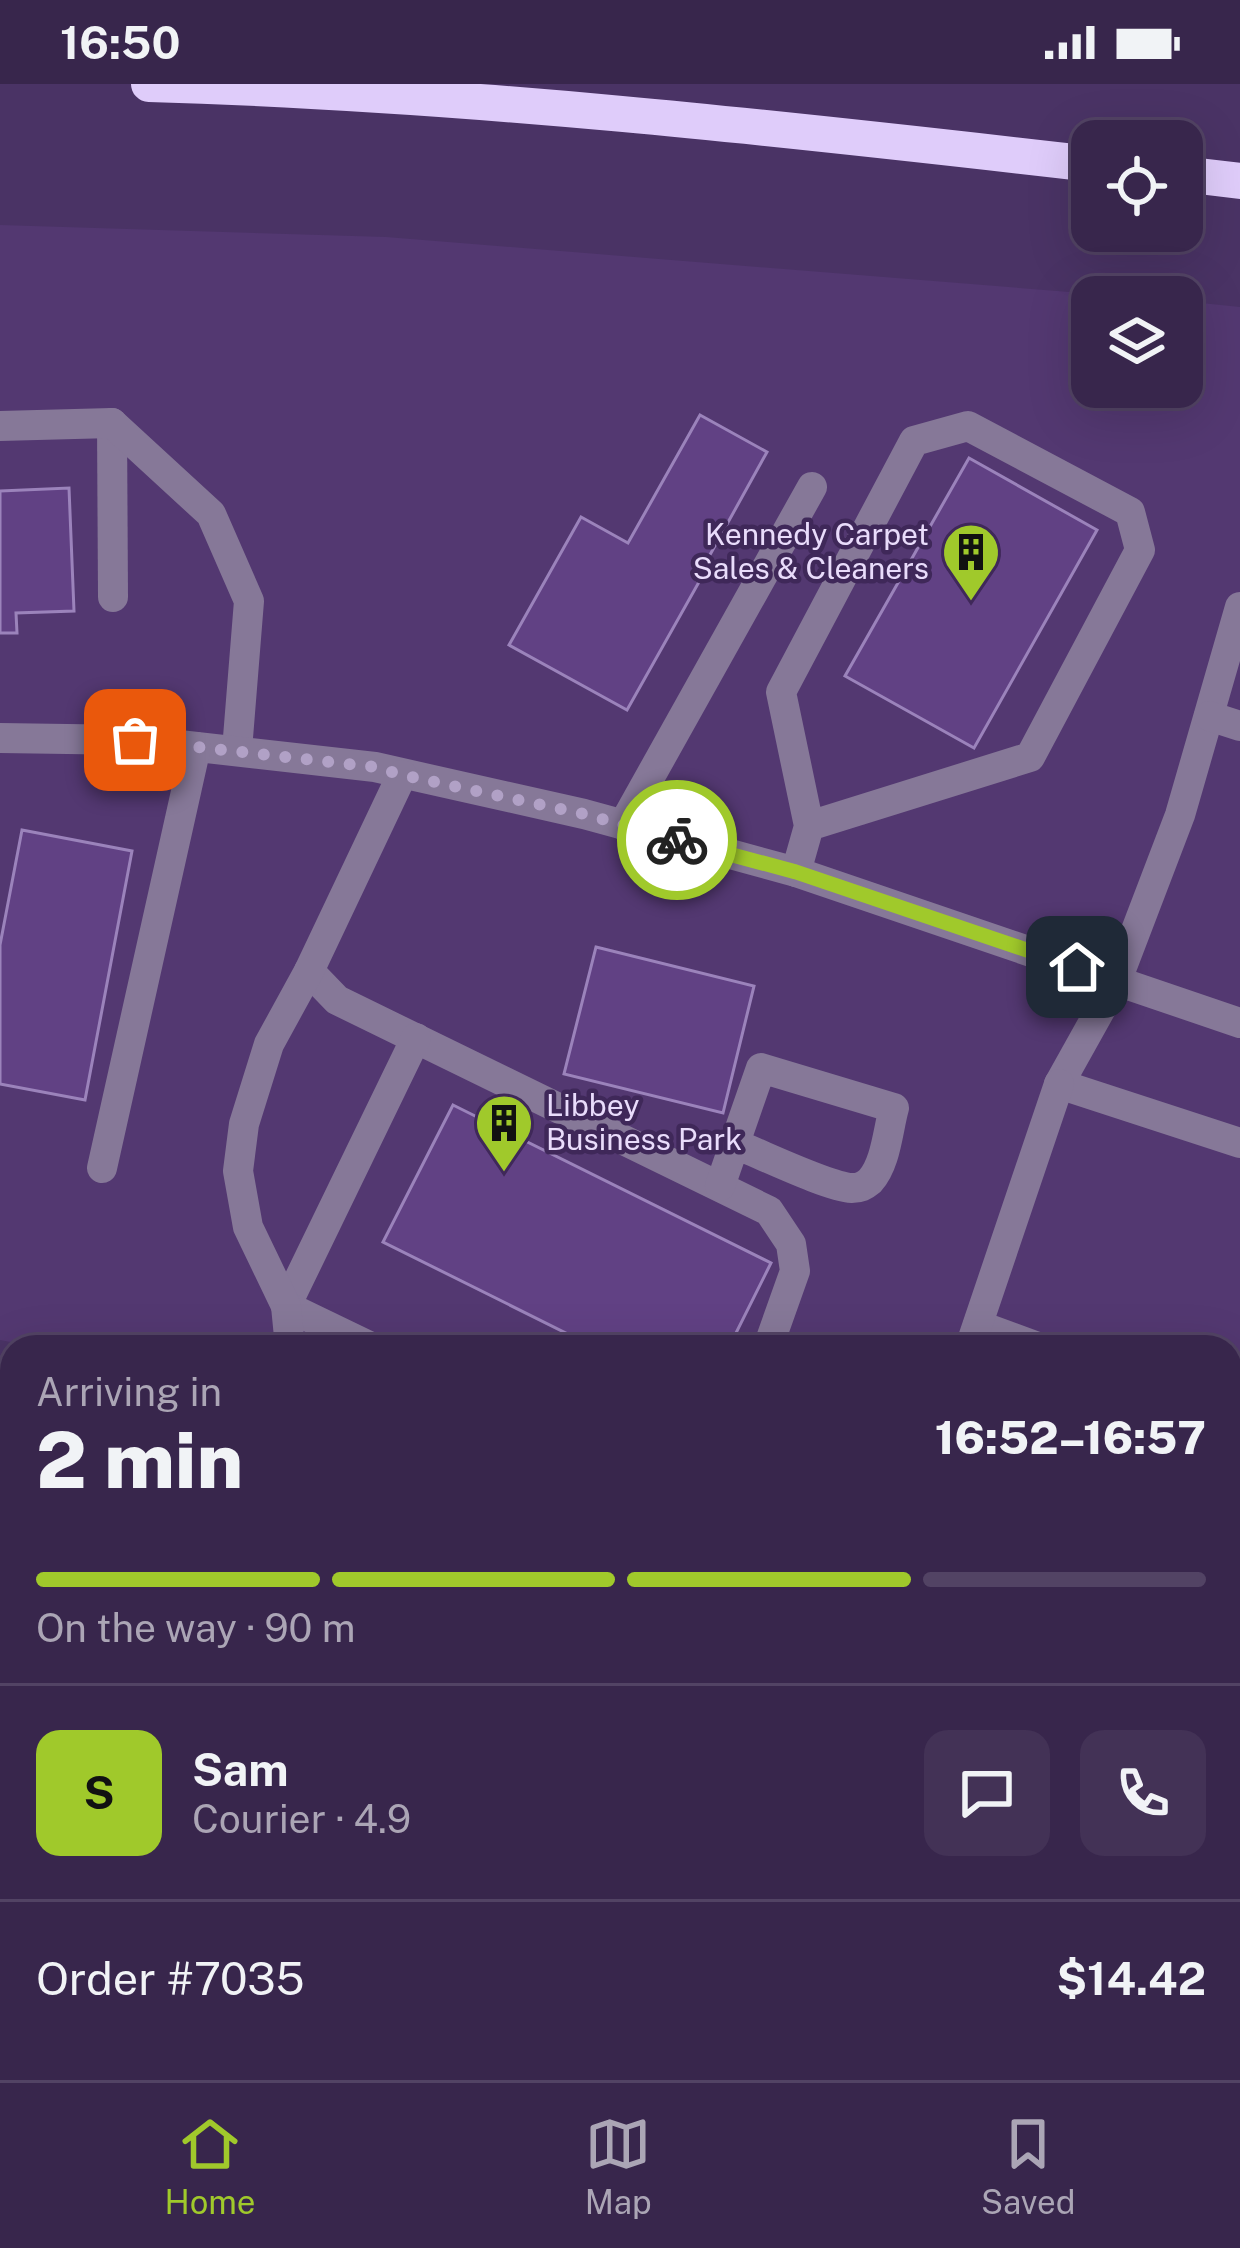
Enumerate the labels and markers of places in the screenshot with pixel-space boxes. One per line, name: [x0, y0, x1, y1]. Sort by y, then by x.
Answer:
place label: Kennedy Carpet Sales & Cleaners: [693, 516, 929, 586]
building icon: Kennedy Carpet Sales & Cleaners: [940, 521, 1002, 603]
pin: [84, 689, 186, 791]
pin: [1026, 916, 1128, 1018]
place label: Libbey Business Park: [546, 1087, 742, 1157]
building icon: Libbey Business Park: [473, 1092, 535, 1174]

